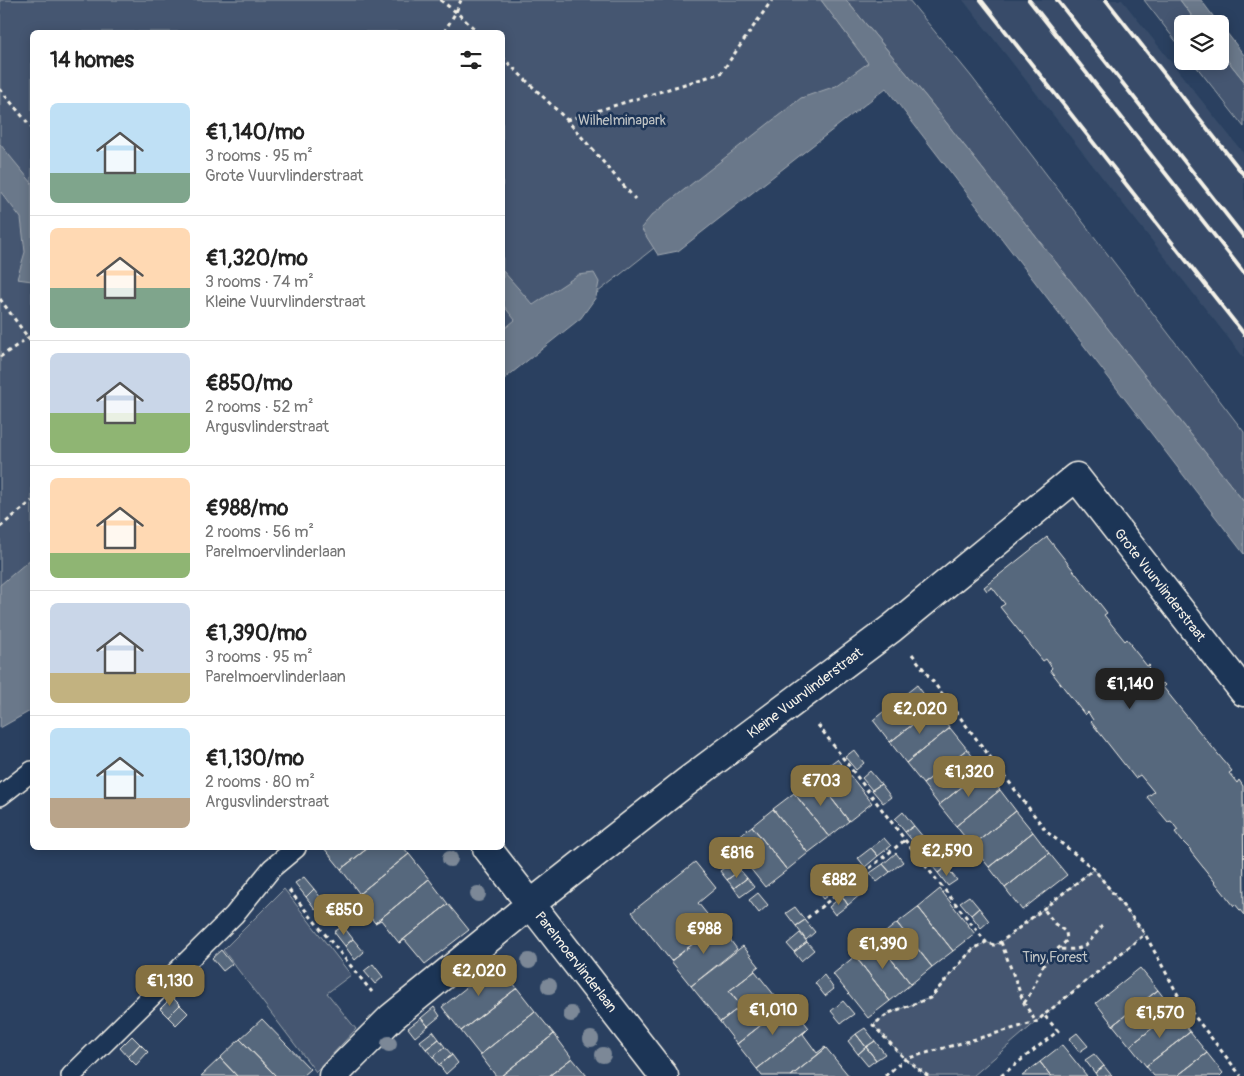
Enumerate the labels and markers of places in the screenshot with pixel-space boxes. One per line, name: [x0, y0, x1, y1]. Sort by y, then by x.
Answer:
pin: €1,140: [1089, 668, 1171, 710]
pin: €2,020: [879, 692, 961, 735]
pin: €1,320: [928, 756, 1010, 798]
pin: €703: [791, 764, 851, 807]
pin: €2,590: [906, 834, 988, 877]
pin: €816: [707, 836, 767, 879]
pin: €882: [809, 864, 869, 906]
pin: €850: [314, 894, 374, 936]
pin: €988: [674, 912, 734, 955]
pin: €1,390: [842, 928, 924, 970]
pin: €2,020: [438, 954, 520, 997]
pin: €1,130: [129, 964, 211, 1007]
pin: €1,010: [732, 994, 814, 1036]
pin: €1,570: [1119, 996, 1201, 1039]

